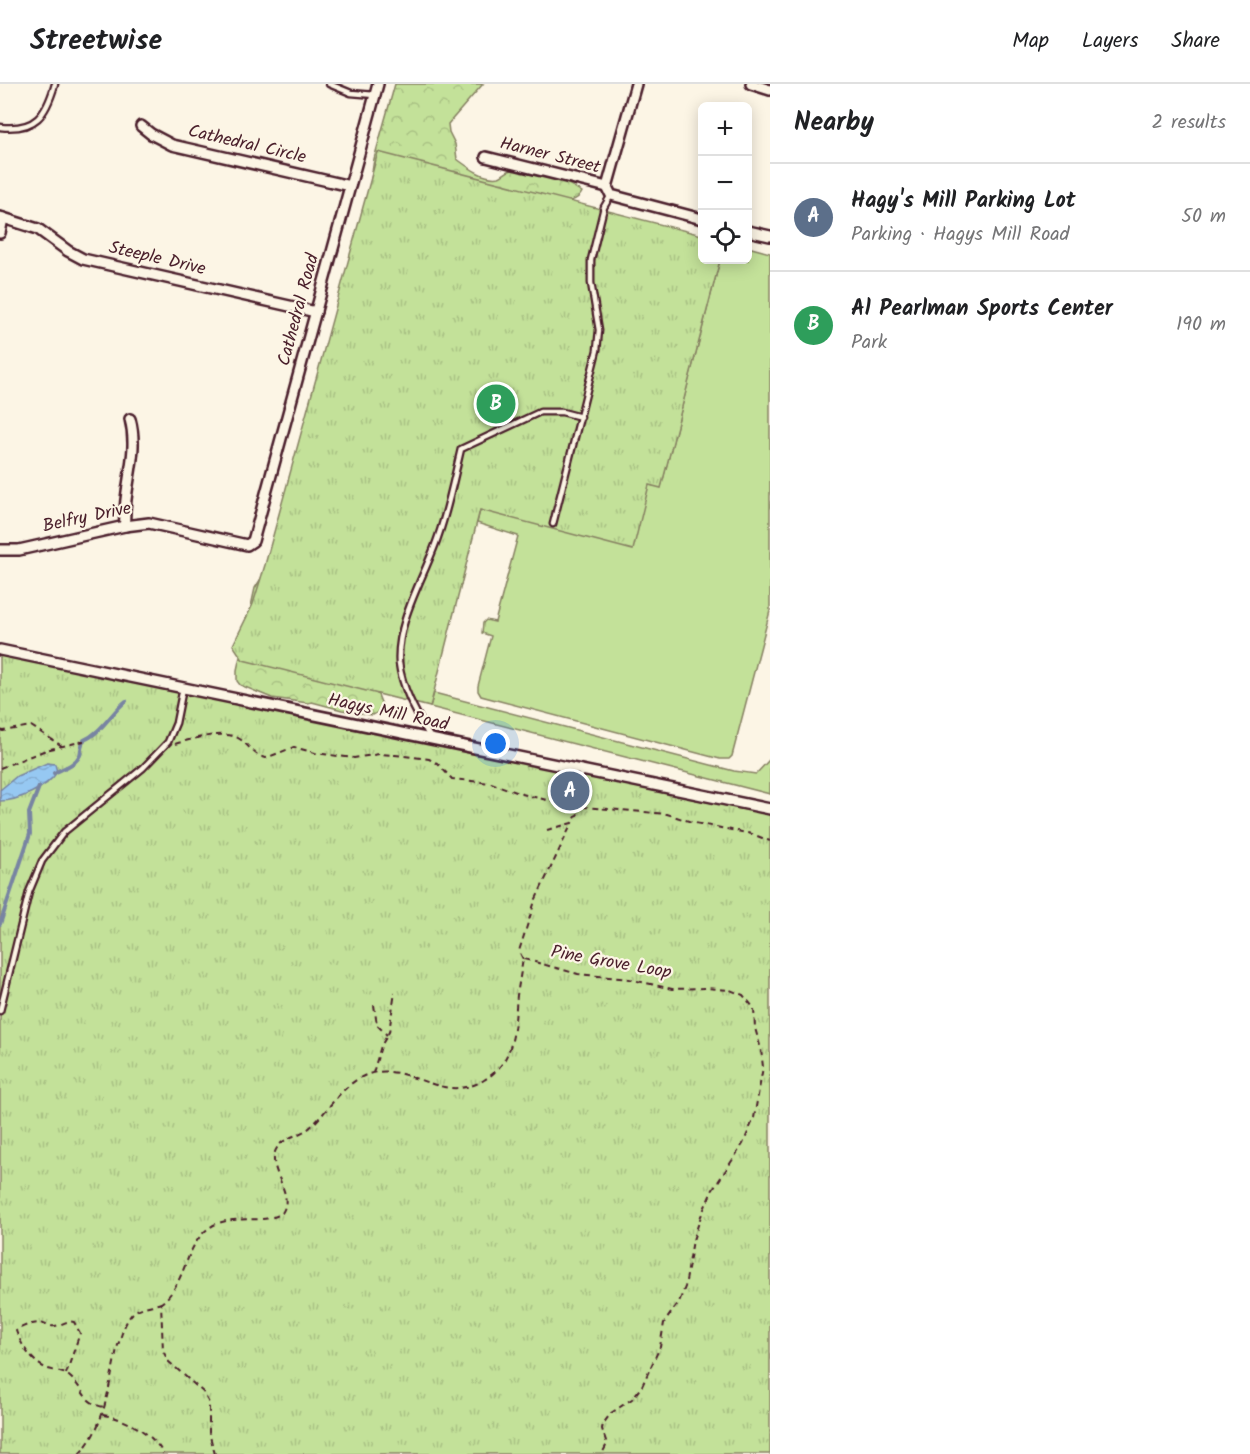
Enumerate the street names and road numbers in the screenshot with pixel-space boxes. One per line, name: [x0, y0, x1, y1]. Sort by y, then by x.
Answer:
street label: Cathedral Circle: [185, 117, 309, 173]
street label: Harner Street: [497, 129, 604, 183]
street label: Steeple Drive: [106, 234, 208, 284]
street label: Cathedral Road: [270, 250, 328, 369]
street label: Belfry Drive: [40, 494, 134, 542]
street label: Hagys Mill Road: [325, 686, 452, 740]
street label: Pine Grove Loop: [549, 938, 674, 988]

